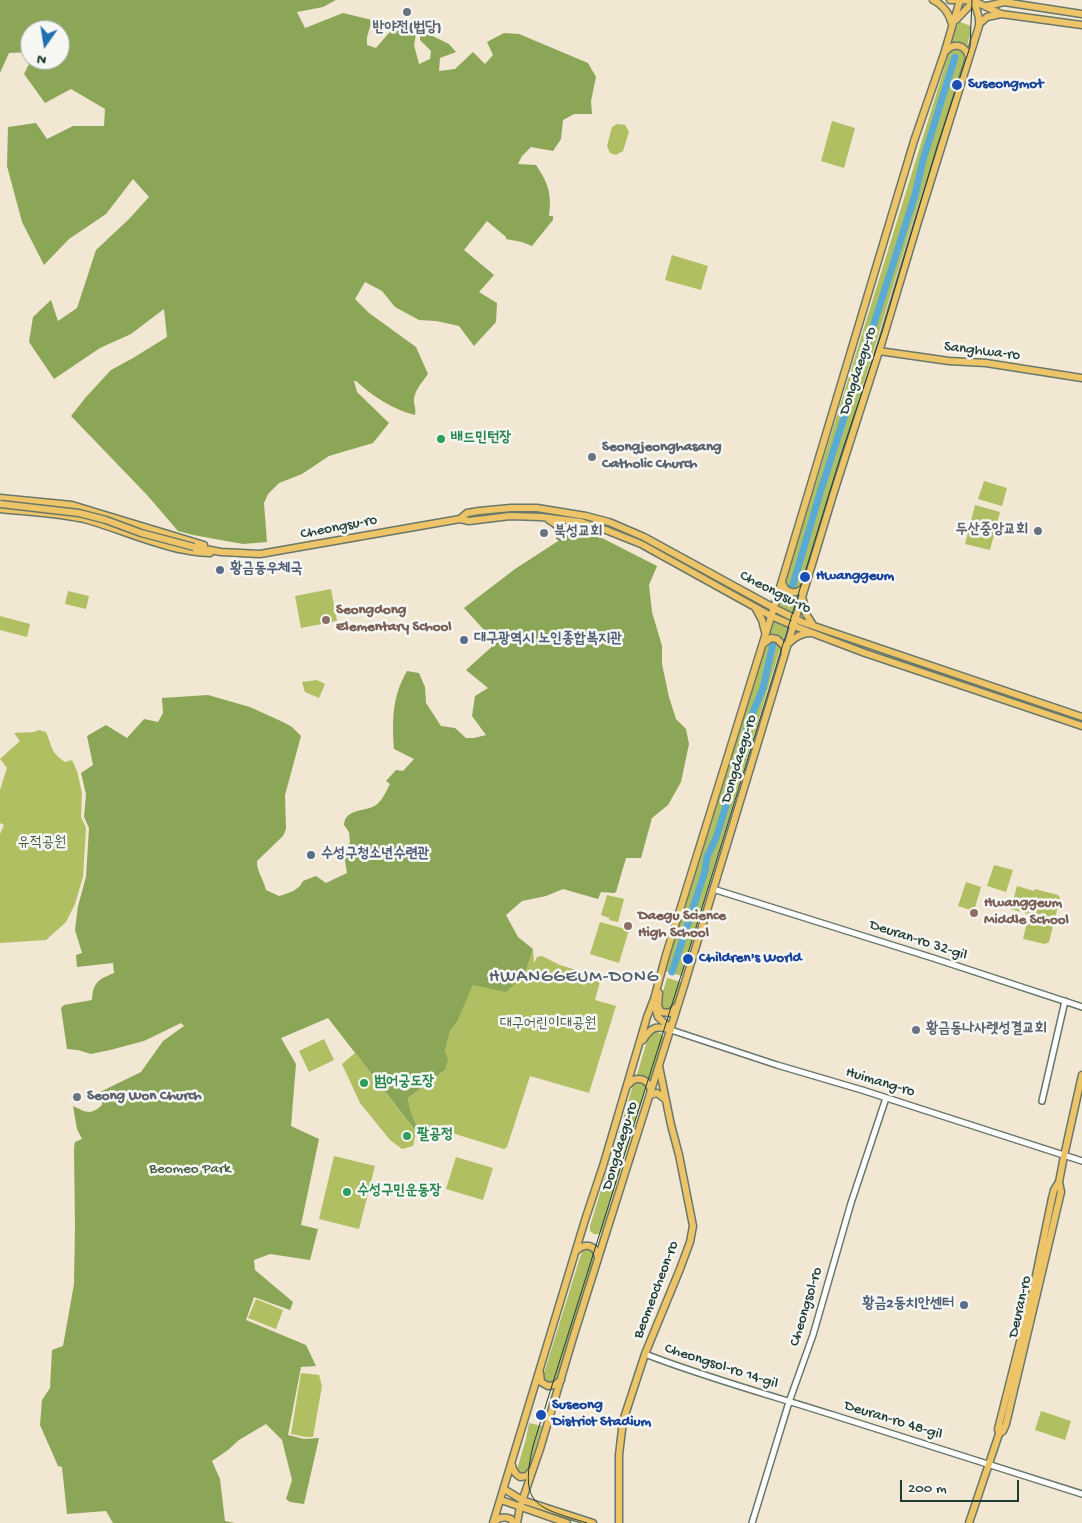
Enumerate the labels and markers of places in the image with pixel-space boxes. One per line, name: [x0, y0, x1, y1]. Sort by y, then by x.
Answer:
marker: 반야전(법당): [401, 6, 413, 18]
place label: 반야전(법당): [373, 20, 441, 38]
place label: Suseongmot: [968, 76, 1043, 94]
marker: Suseongmot: [950, 78, 964, 92]
place label: 배드민턴장: [451, 430, 511, 448]
marker: 배드민턴장: [435, 433, 447, 445]
place label: Seongjeonghasang Catholic Church: [602, 439, 722, 474]
marker: Seongjeonghasang Catholic Church: [586, 451, 598, 463]
place label: 두산중앙교회: [956, 522, 1028, 540]
place label: 북성교회: [554, 524, 602, 542]
marker: 두산중앙교회: [1032, 525, 1044, 537]
marker: 북성교회: [538, 527, 550, 539]
place label: 황금동우체국: [230, 561, 302, 579]
marker: 황금동우체국: [214, 564, 226, 576]
place label: Hwanggeum: [816, 568, 894, 586]
marker: Hwanggeum: [798, 570, 812, 584]
place label: Seongdong Elementary School: [336, 602, 452, 637]
marker: Seongdong Elementary School: [320, 614, 332, 626]
place label: 대구광역시 노인종합복지관: [474, 631, 622, 649]
marker: 대구광역시 노인종합복지관: [458, 634, 470, 646]
place label: 수성구청소년수련관: [321, 846, 430, 864]
marker: 수성구청소년수련관: [305, 849, 317, 861]
place label: Hwanggeum Middle School: [984, 895, 1069, 930]
marker: Hwanggeum Middle School: [968, 907, 980, 919]
place label: Daegu Science High School: [638, 908, 726, 943]
marker: Daegu Science High School: [622, 920, 634, 932]
place label: Children's World: [699, 950, 802, 968]
marker: Children's World: [681, 952, 695, 966]
place label: 황금동나사렛성결교회: [926, 1021, 1047, 1039]
marker: 황금동나사렛성결교회: [910, 1024, 922, 1036]
place label: 범어궁도장: [374, 1074, 434, 1092]
marker: 범어궁도장: [358, 1077, 370, 1089]
place label: Seong Won Church: [87, 1088, 202, 1106]
marker: Seong Won Church: [71, 1091, 83, 1103]
place label: 팔공정: [417, 1127, 453, 1145]
marker: 팔공정: [401, 1130, 413, 1142]
place label: 수성구민운동장: [357, 1183, 441, 1201]
marker: 수성구민운동장: [341, 1186, 353, 1198]
place label: 황금2동치안센터: [862, 1296, 954, 1314]
marker: 황금2동치안센터: [958, 1299, 970, 1311]
place label: Suseong District Stadium: [552, 1397, 651, 1432]
marker: Suseong District Stadium: [534, 1408, 548, 1422]

